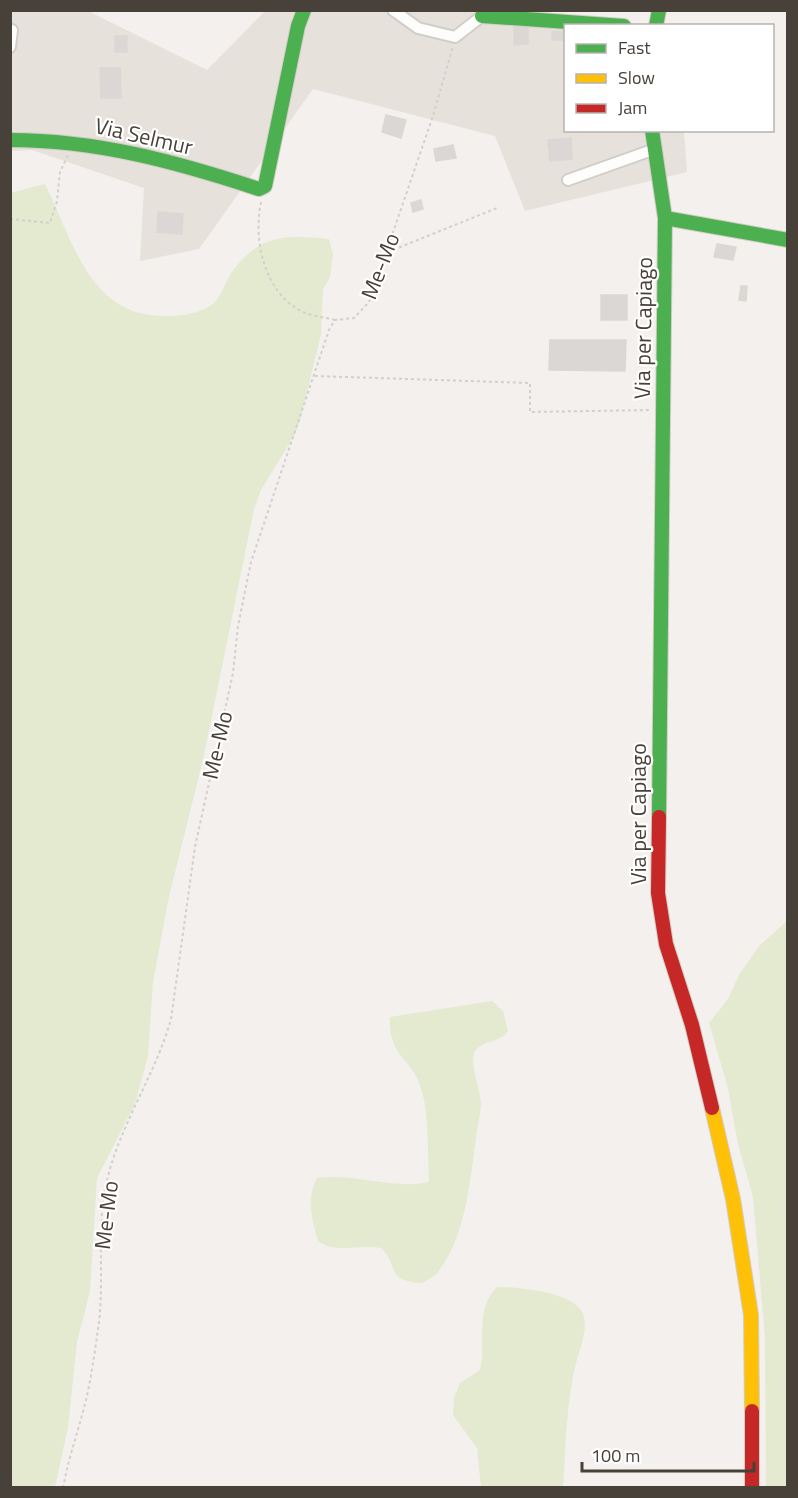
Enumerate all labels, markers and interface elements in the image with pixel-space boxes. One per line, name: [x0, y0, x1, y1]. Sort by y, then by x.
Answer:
legend: [564, 24, 774, 132]
text: Fast: [618, 34, 651, 61]
text: Slow: [618, 64, 655, 91]
text: Jam: [618, 94, 647, 121]
street label: Via Selmur: [92, 108, 197, 164]
street label: Me-Mo: [352, 228, 408, 304]
street label: Via per Capiago: [625, 257, 661, 399]
street label: Me-Mo: [193, 708, 241, 782]
street label: Via per Capiago: [621, 743, 655, 885]
street label: Me-Mo: [85, 1179, 127, 1251]
scale bar: [582, 1435, 754, 1473]
text: 100 m: [591, 1442, 640, 1469]

